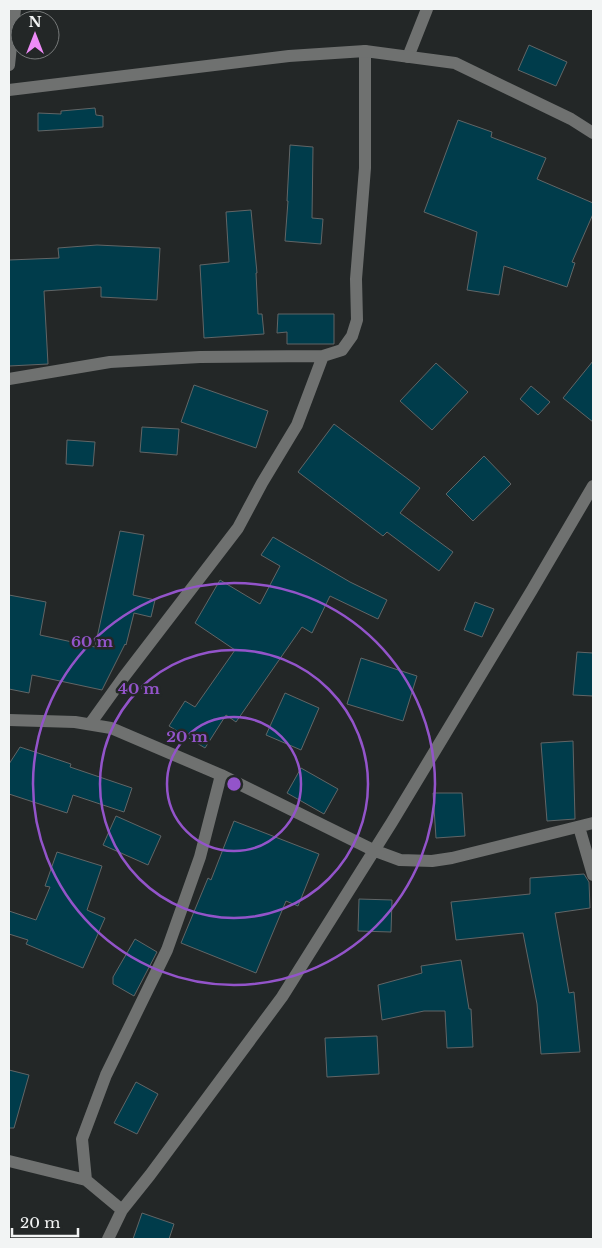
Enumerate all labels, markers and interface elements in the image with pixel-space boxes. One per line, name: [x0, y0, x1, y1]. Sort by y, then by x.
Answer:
north arrow: [10, 10, 60, 60]
text: N: [28, 13, 42, 31]
text: 60 m: [71, 632, 113, 651]
text: 40 m: [118, 679, 160, 698]
text: 20 m: [166, 727, 208, 746]
centre of rings: [225, 775, 243, 793]
scale bar: [12, 1206, 79, 1238]
text: 20 m: [20, 1213, 60, 1232]

